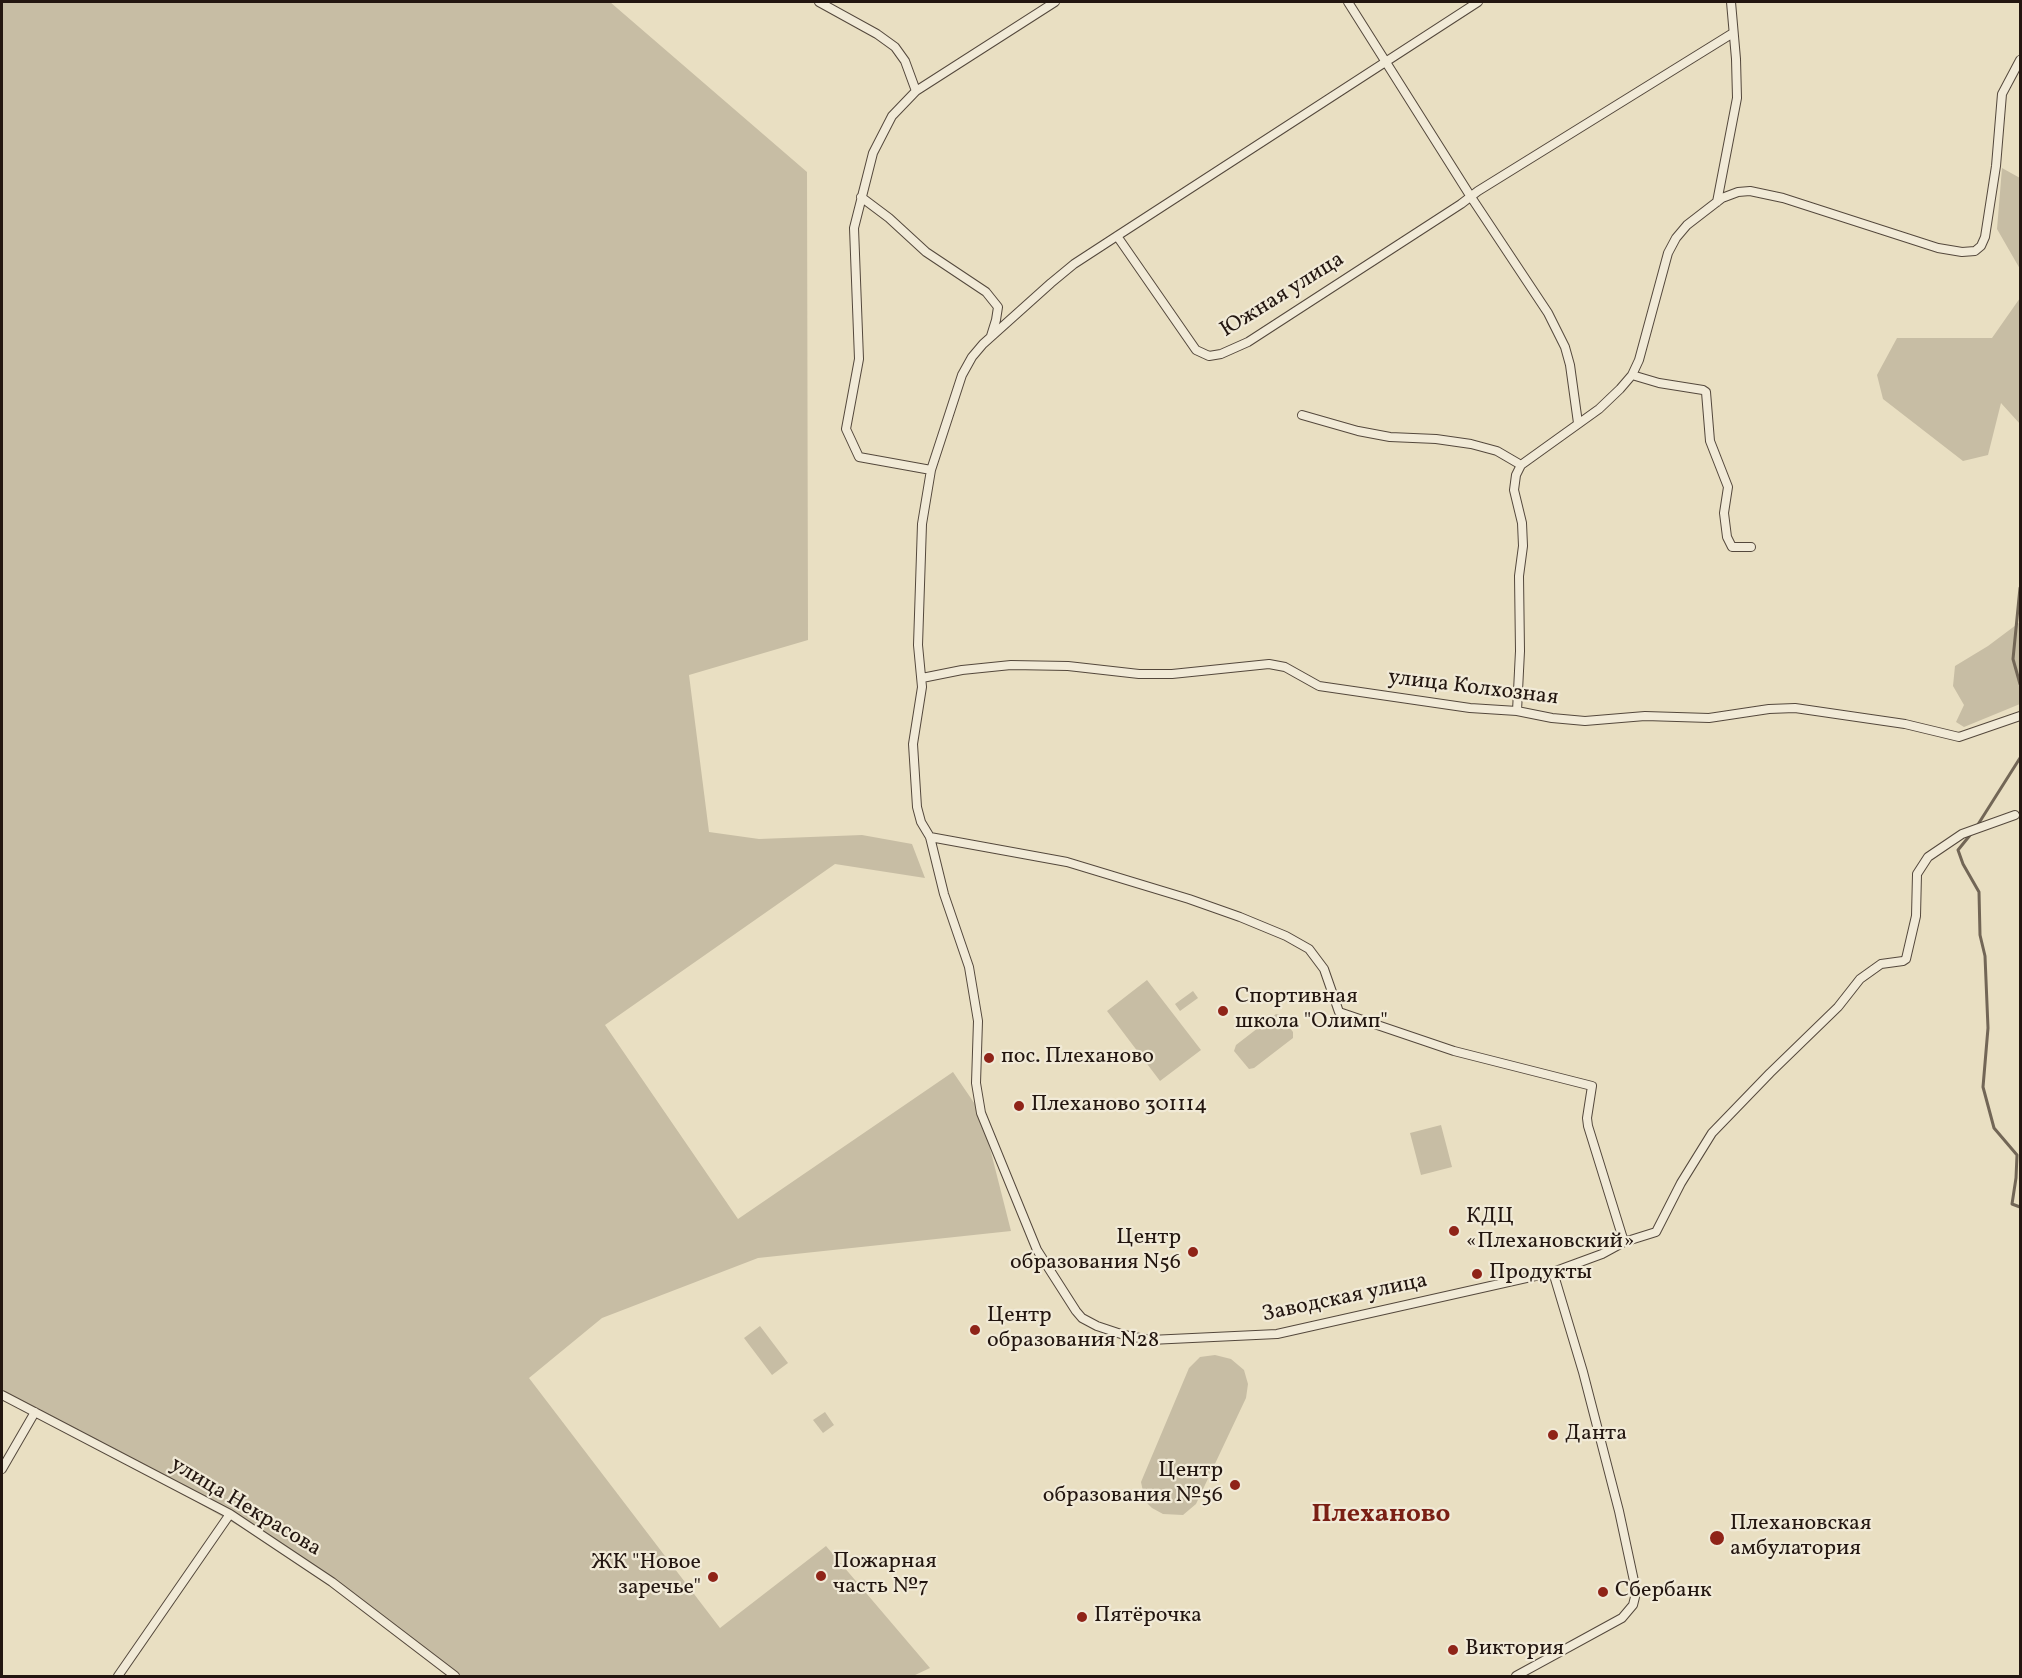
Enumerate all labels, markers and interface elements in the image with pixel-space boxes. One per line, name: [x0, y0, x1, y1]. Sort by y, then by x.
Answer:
street label: Южная улица: [1216, 247, 1350, 345]
street label: улица Колхозная: [1386, 665, 1560, 713]
place label: Спортивная школа "Олимп": [1235, 985, 1388, 1036]
marker: Спортивная школа "Олимп": [1216, 1004, 1230, 1018]
place label: пос. Плеханово: [1001, 1045, 1154, 1071]
marker: пос. Плеханово: [982, 1051, 996, 1065]
place label: Плеханово 301114: [1031, 1093, 1207, 1119]
marker: Плеханово 301114: [1012, 1099, 1026, 1113]
place label: КДЦ «Плехановский»: [1466, 1205, 1634, 1256]
marker: КДЦ «Плехановский»: [1447, 1224, 1461, 1238]
place label: Центр образования N56: [1010, 1226, 1181, 1278]
marker: Центр образования N56: [1186, 1245, 1200, 1259]
place label: Продукты: [1489, 1261, 1592, 1287]
marker: Продукты: [1470, 1267, 1484, 1281]
street label: Заводская улица: [1260, 1269, 1430, 1329]
place label: Центр образования N28: [987, 1304, 1159, 1356]
marker: Центр образования N28: [968, 1323, 982, 1337]
place label: Данта: [1565, 1422, 1627, 1448]
marker: Данта: [1546, 1428, 1560, 1442]
street label: улица Некрасова: [165, 1453, 325, 1563]
place label: Центр образования №56: [1043, 1459, 1223, 1510]
marker: Центр образования №56: [1228, 1478, 1242, 1492]
district label: Плеханово: [1312, 1500, 1450, 1532]
place label: Плехановская амбулатория: [1730, 1512, 1871, 1564]
marker: Плехановская амбулатория: [1708, 1529, 1726, 1547]
place label: Пожарная часть №7: [833, 1550, 937, 1602]
place label: ЖК "Новое заречье": [591, 1551, 701, 1603]
marker: Пожарная часть №7: [814, 1569, 828, 1583]
marker: ЖК "Новое заречье": [706, 1570, 720, 1584]
place label: Сбербанк: [1615, 1579, 1712, 1605]
marker: Сбербанк: [1596, 1585, 1610, 1599]
place label: Пятёрочка: [1094, 1604, 1202, 1630]
marker: Пятёрочка: [1075, 1610, 1089, 1624]
place label: Виктория: [1465, 1637, 1564, 1663]
marker: Виктория: [1446, 1643, 1460, 1657]

